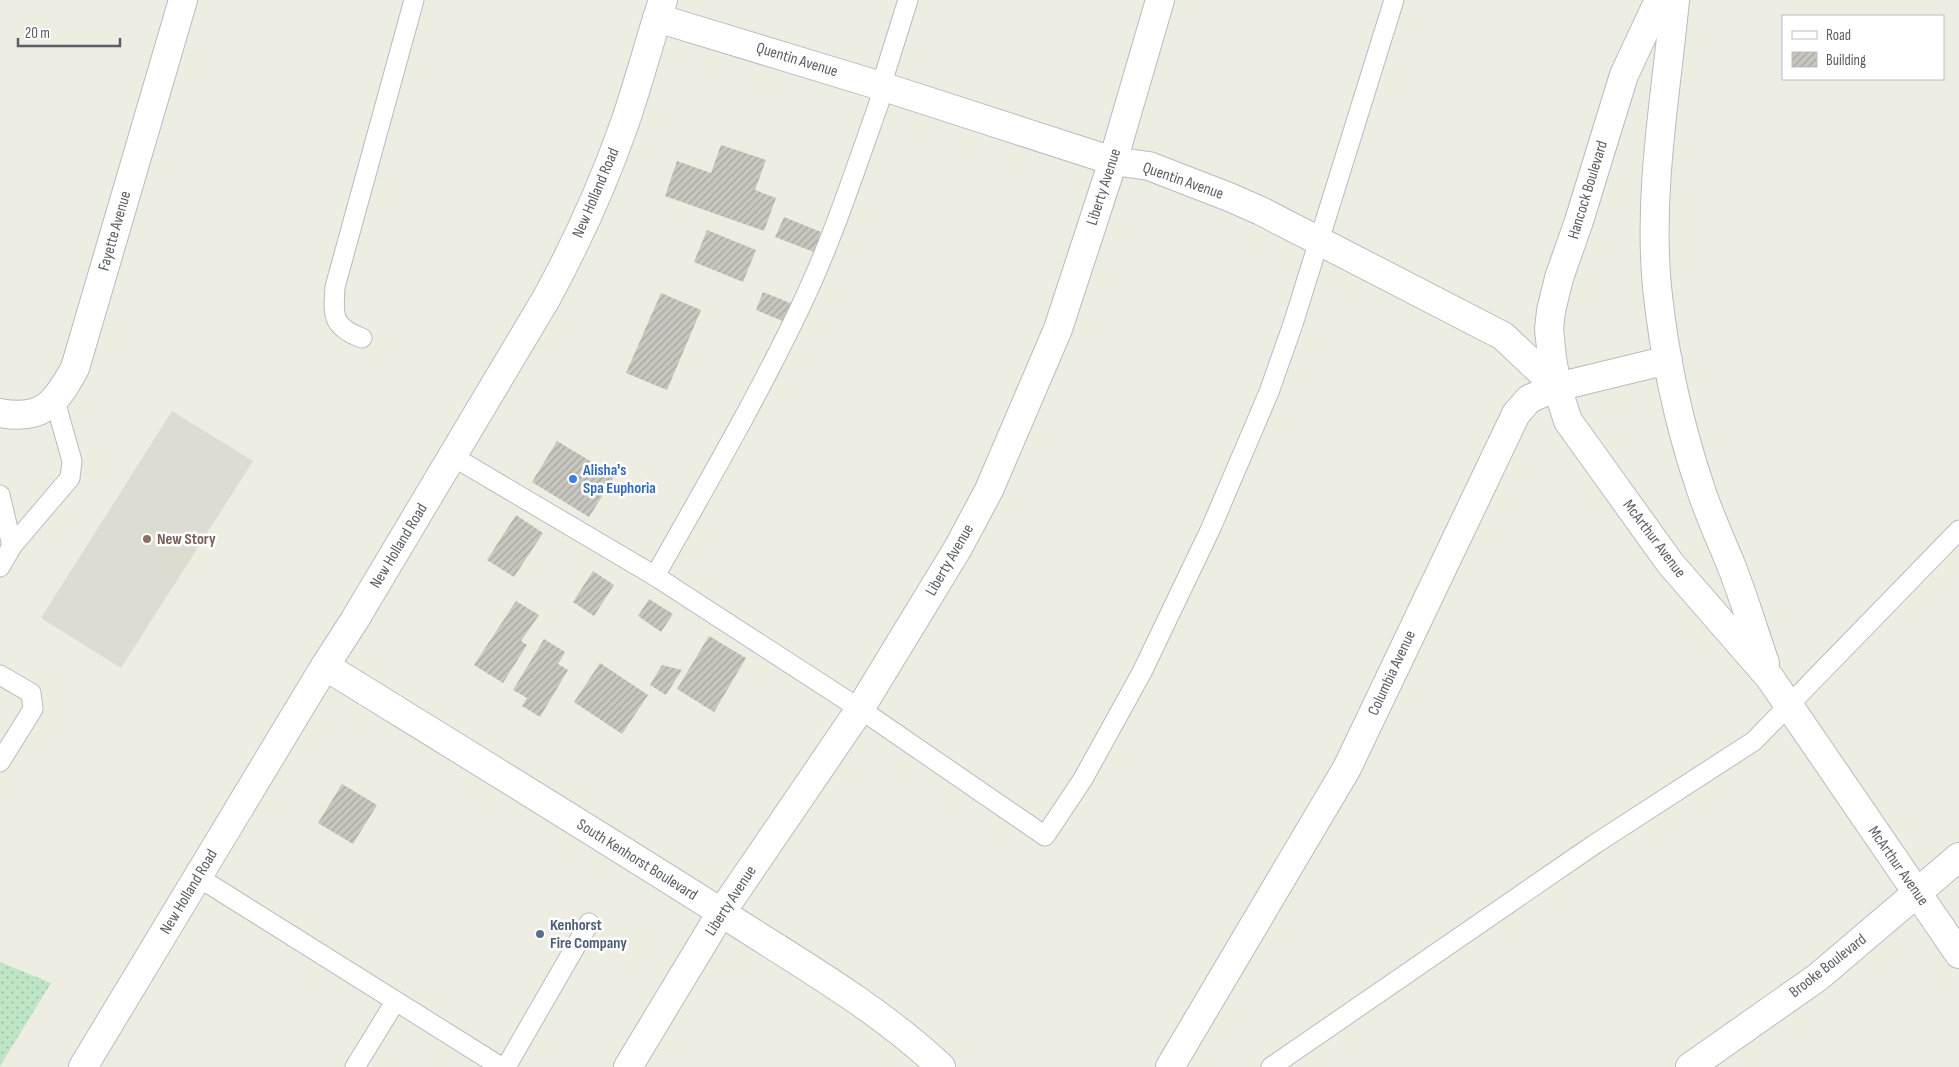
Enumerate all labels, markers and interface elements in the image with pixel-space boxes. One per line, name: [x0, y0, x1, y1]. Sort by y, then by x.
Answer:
scale bar: [18, 15, 120, 47]
legend: [1782, 15, 1944, 80]
text: 20 m: [25, 24, 50, 43]
text: Road: [1826, 26, 1851, 45]
street label: Quentin Avenue: [754, 39, 840, 81]
text: Building: [1826, 51, 1866, 70]
street label: Hancock Boulevard: [1564, 138, 1612, 242]
street label: New Holland Road: [569, 145, 623, 241]
street label: Liberty Avenue: [1083, 146, 1125, 228]
street label: Quentin Avenue: [1140, 158, 1226, 204]
street label: Fayette Avenue: [95, 189, 135, 273]
place label: Alisha's Spa Euphoria: [582, 461, 656, 498]
marker: Alisha's Spa Euphoria: [567, 473, 579, 485]
street label: McArthur Avenue: [1619, 496, 1689, 582]
street label: New Holland Road: [366, 500, 432, 592]
street label: Liberty Avenue: [922, 521, 978, 599]
place label: New Story: [157, 530, 216, 549]
marker: New Story: [141, 533, 153, 545]
street label: Columbia Avenue: [1364, 627, 1420, 719]
street label: South Kenhorst Boulevard: [573, 815, 701, 905]
street label: McArthur Avenue: [1864, 823, 1932, 909]
street label: New Holland Road: [156, 846, 222, 938]
street label: Liberty Avenue: [701, 862, 761, 940]
place label: Kenhorst Fire Company: [550, 916, 627, 953]
marker: Kenhorst Fire Company: [534, 928, 546, 940]
street label: Brooke Boulevard: [1786, 930, 1870, 1002]

